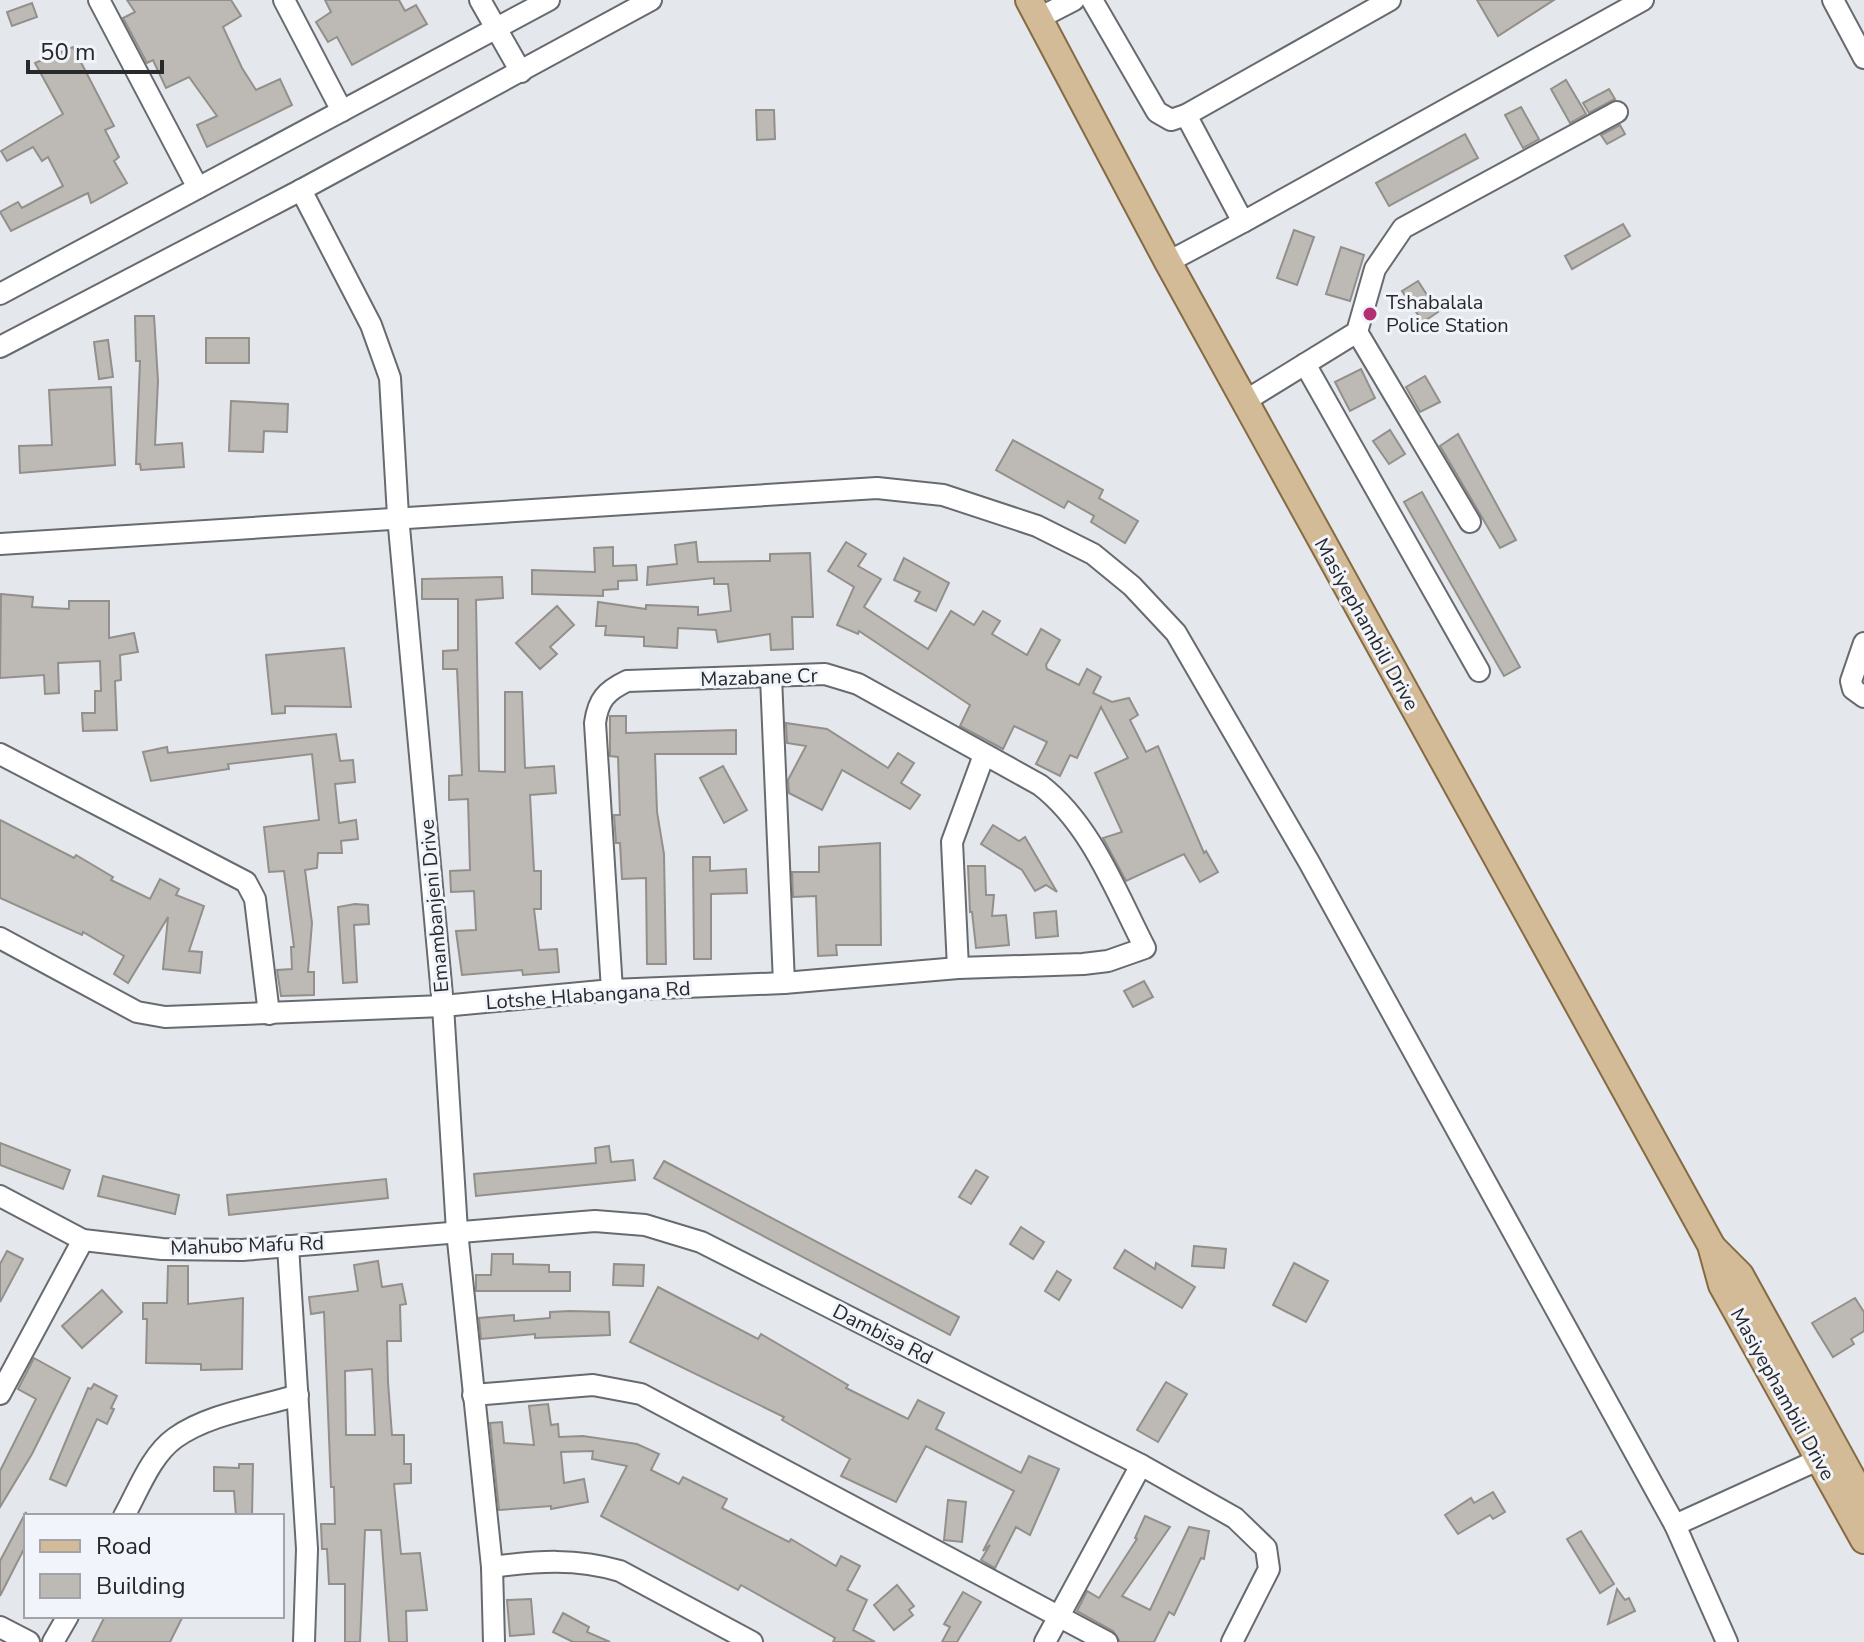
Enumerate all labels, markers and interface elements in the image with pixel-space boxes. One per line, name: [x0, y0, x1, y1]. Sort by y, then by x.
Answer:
scale bar: [28, 24, 162, 74]
text: 50 m: [40, 36, 96, 68]
place label: Tshabalala Police Station: [1386, 289, 1509, 339]
marker: Tshabalala Police Station: [1361, 305, 1379, 323]
street label: Masiyephambili Drive: [1308, 533, 1425, 715]
street label: Mazabane Cr: [700, 662, 818, 693]
street label: Emambanjeni Drive: [413, 818, 456, 994]
street label: Lotshe Hlabangana Rd: [485, 975, 691, 1016]
street label: Mahubo Mafu Rd: [170, 1229, 324, 1262]
street label: Dambisa Rd: [828, 1298, 937, 1371]
street label: Masiyephambili Drive: [1724, 1303, 1841, 1485]
legend: [24, 1514, 284, 1618]
text: Road: [96, 1530, 152, 1562]
text: Building: [96, 1570, 186, 1602]

